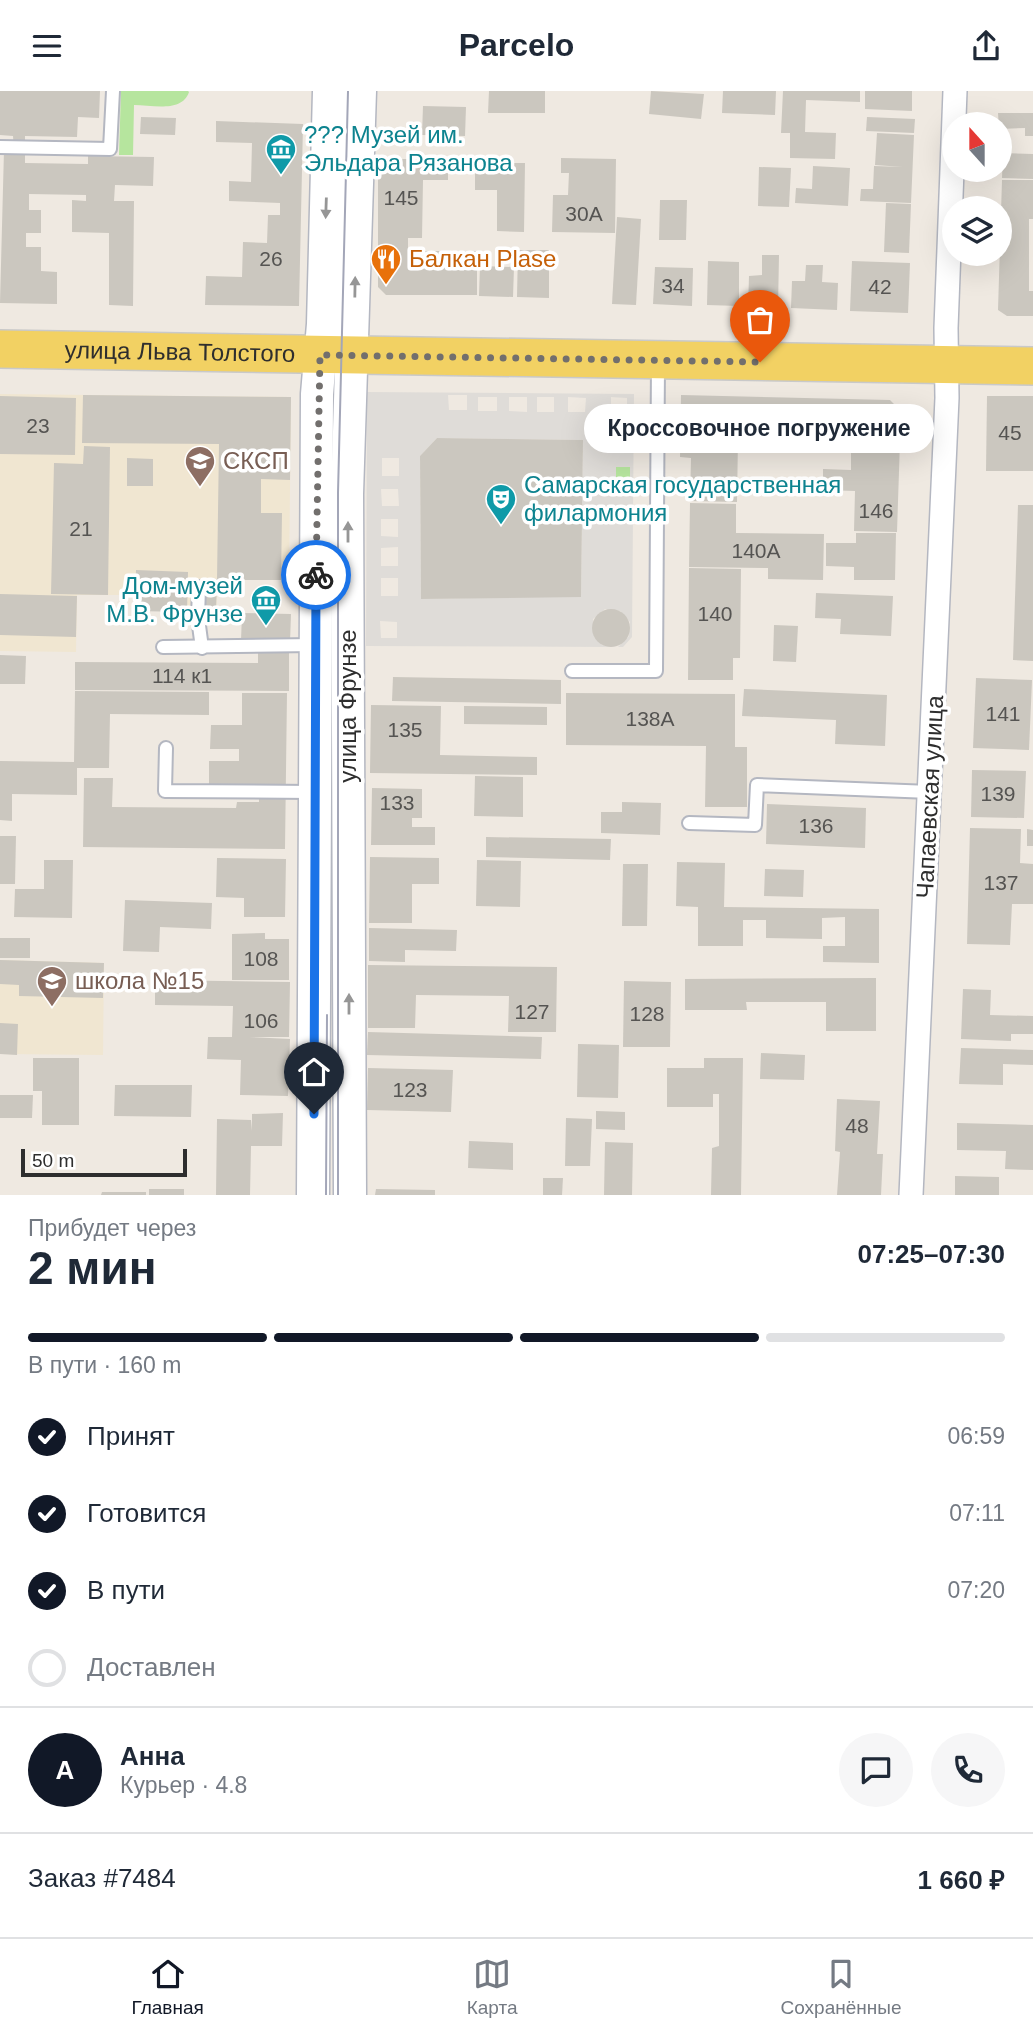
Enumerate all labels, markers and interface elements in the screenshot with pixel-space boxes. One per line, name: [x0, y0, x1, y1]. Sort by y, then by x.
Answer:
icon: menu: [28, 27, 66, 65]
text: Parcelo: [459, 27, 574, 63]
icon: share: [967, 27, 1005, 65]
north arrow: [942, 112, 1012, 182]
map controls: [942, 112, 1012, 266]
place label: ??? Музей им. Эльдара Рязанова: [304, 121, 513, 176]
museum icon: ??? Музей им. Эльдара Рязанова: [264, 132, 298, 176]
house number: 145: [383, 186, 419, 209]
button: layers: [942, 196, 1012, 266]
one-way arrow: [320, 197, 331, 219]
house number: 30А: [565, 202, 603, 225]
restaurant icon: Балкан Plase: [369, 242, 403, 286]
place label: Балкан Plase: [409, 245, 556, 272]
house number: 26: [259, 247, 283, 270]
house number: 34: [661, 274, 685, 297]
house number: 42: [868, 275, 892, 298]
one-way arrow: [349, 276, 361, 298]
pin: [730, 290, 790, 362]
icon: bag: [741, 301, 779, 339]
street label: улица Льва Толстого: [64, 336, 296, 367]
callout: Кроссовочное погружение: [585, 404, 935, 453]
house number: 23: [26, 414, 50, 437]
text: Кроссовочное погружение: [607, 415, 911, 441]
house number: 45: [998, 421, 1022, 444]
school or university icon: СКСП: [183, 444, 217, 488]
place label: СКСП: [223, 447, 289, 474]
place label: Самарская государственная филармония: [524, 471, 841, 526]
theatre icon: Самарская государственная филармония: [484, 482, 518, 526]
house number: 146: [858, 499, 894, 522]
house number: 21: [69, 517, 93, 540]
one-way arrow: [342, 521, 354, 543]
house number: 140А: [731, 539, 781, 562]
courier: [281, 540, 351, 610]
icon: bike: [297, 556, 335, 594]
place label: Дом-музей М.В. Фрунзе: [106, 572, 243, 627]
museum icon: Дом-музей М.В. Фрунзе: [249, 583, 283, 627]
house number: 140: [697, 602, 733, 625]
street label: улица Фрунзе: [334, 629, 361, 783]
house number: 114 к1: [152, 664, 212, 687]
street label: Чапаевская улица: [911, 694, 948, 899]
house number: 141: [985, 702, 1021, 725]
house number: 138А: [625, 707, 675, 730]
house number: 135: [387, 718, 423, 741]
house number: 139: [980, 782, 1016, 805]
house number: 133: [379, 791, 415, 814]
house number: 136: [798, 814, 834, 837]
house number: 137: [983, 871, 1019, 894]
house number: 108: [243, 947, 279, 970]
school or university icon: школа №15: [35, 964, 69, 1008]
place label: школа №15: [75, 967, 204, 994]
one-way arrow: [343, 993, 355, 1015]
house number: 127: [514, 1000, 550, 1023]
house number: 128: [629, 1002, 665, 1025]
house number: 106: [243, 1009, 279, 1032]
pin: [284, 1042, 344, 1114]
icon: home: [295, 1053, 333, 1091]
house number: 123: [392, 1078, 428, 1101]
house number: 48: [845, 1114, 869, 1137]
scale bar: [21, 1146, 187, 1178]
text: 50 m: [32, 1150, 74, 1171]
text: Прибудет через: [28, 1215, 196, 1241]
text: 07:25–07:30: [858, 1239, 1005, 1269]
text: 2 мин: [28, 1242, 156, 1294]
text: В пути · 160 m: [28, 1352, 181, 1378]
icon: check: [28, 1418, 66, 1456]
text: Принят: [87, 1421, 175, 1451]
text: 06:59: [947, 1423, 1005, 1449]
icon: check: [28, 1495, 66, 1533]
text: Готовится: [87, 1498, 206, 1528]
text: 07:11: [949, 1500, 1005, 1526]
icon: check: [28, 1572, 66, 1610]
text: В пути: [87, 1575, 165, 1605]
text: 07:20: [947, 1577, 1005, 1603]
text: Доставлен: [87, 1652, 216, 1682]
button: chat: [839, 1733, 913, 1807]
button: phone: [931, 1733, 1005, 1807]
text: Анна: [120, 1741, 185, 1771]
text: А: [56, 1755, 74, 1785]
text: Курьер · 4.8: [120, 1772, 247, 1798]
text: Заказ #7484: [28, 1863, 176, 1893]
text: 1 660 ₽: [918, 1865, 1005, 1895]
tab: Главная: [131, 1955, 204, 2019]
tab: Карта: [467, 1955, 518, 2019]
tab: Сохранённые: [781, 1955, 902, 2019]

